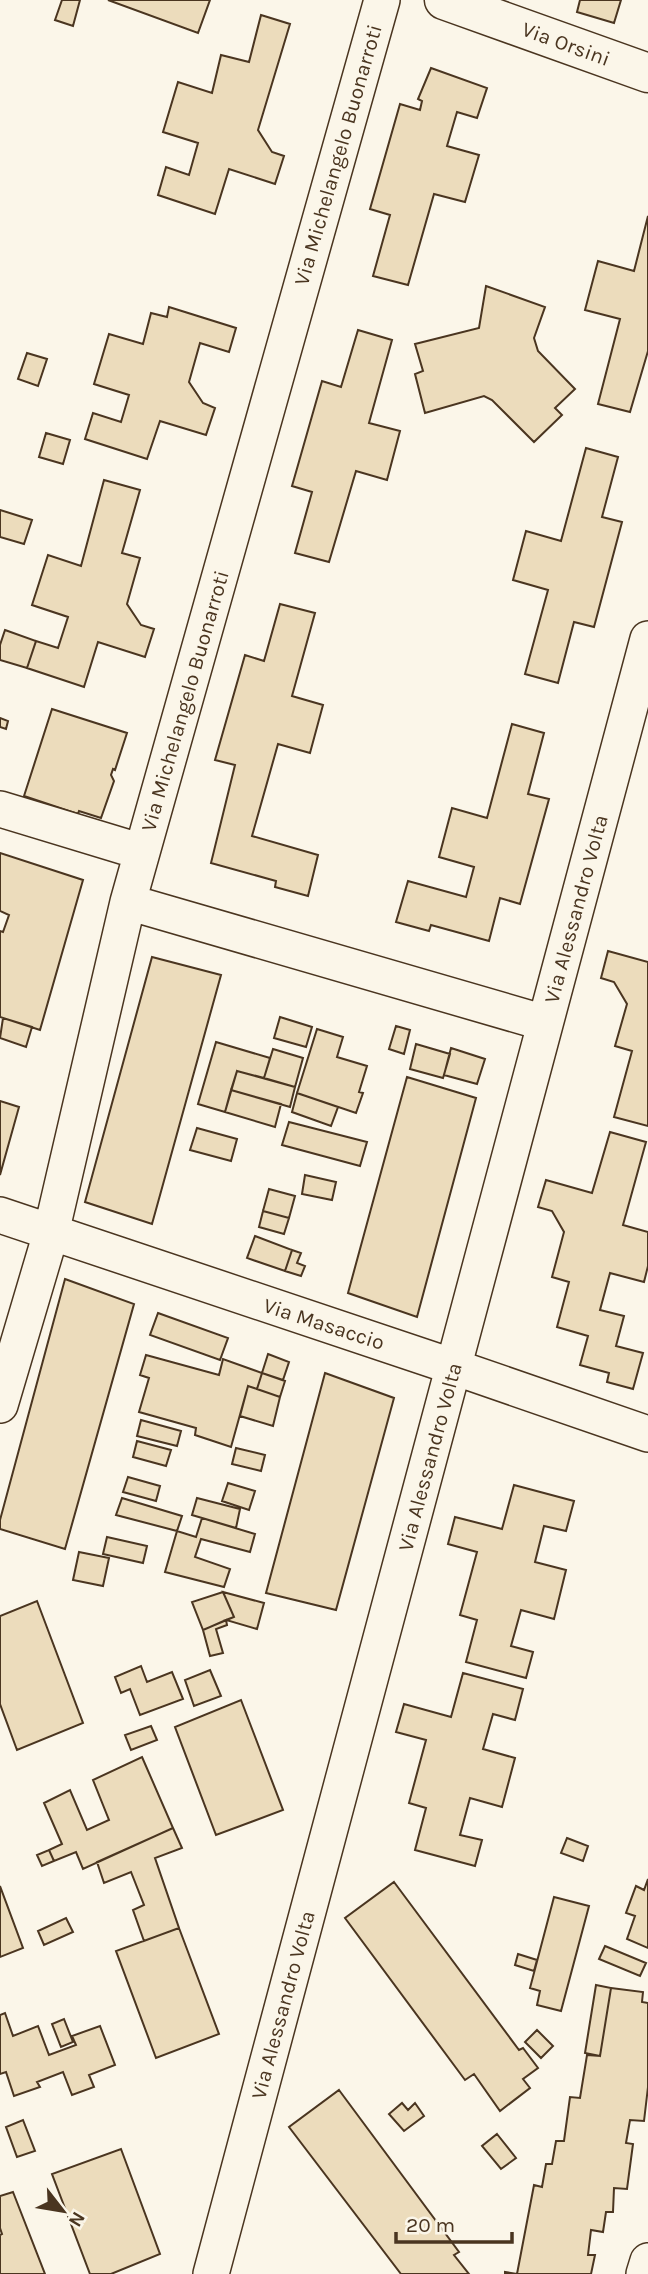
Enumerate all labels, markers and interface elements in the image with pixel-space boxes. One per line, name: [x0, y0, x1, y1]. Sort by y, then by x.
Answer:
street label: Via Orsini: [519, 17, 613, 71]
street label: Via Michelangelo Buonarroti: [289, 22, 387, 288]
street label: Via Michelangelo Buonarroti: [136, 568, 234, 834]
street label: Via Alessandro Volta: [539, 812, 613, 1006]
street label: Via Masaccio: [260, 1293, 388, 1355]
street label: Via Alessandro Volta: [393, 1360, 467, 1554]
street label: Via Alessandro Volta: [246, 1908, 320, 2102]
north arrow: [28, 2176, 98, 2246]
scale bar: [396, 2200, 512, 2244]
text: N: [64, 2208, 90, 2231]
text: 20 m: [406, 2213, 455, 2237]

